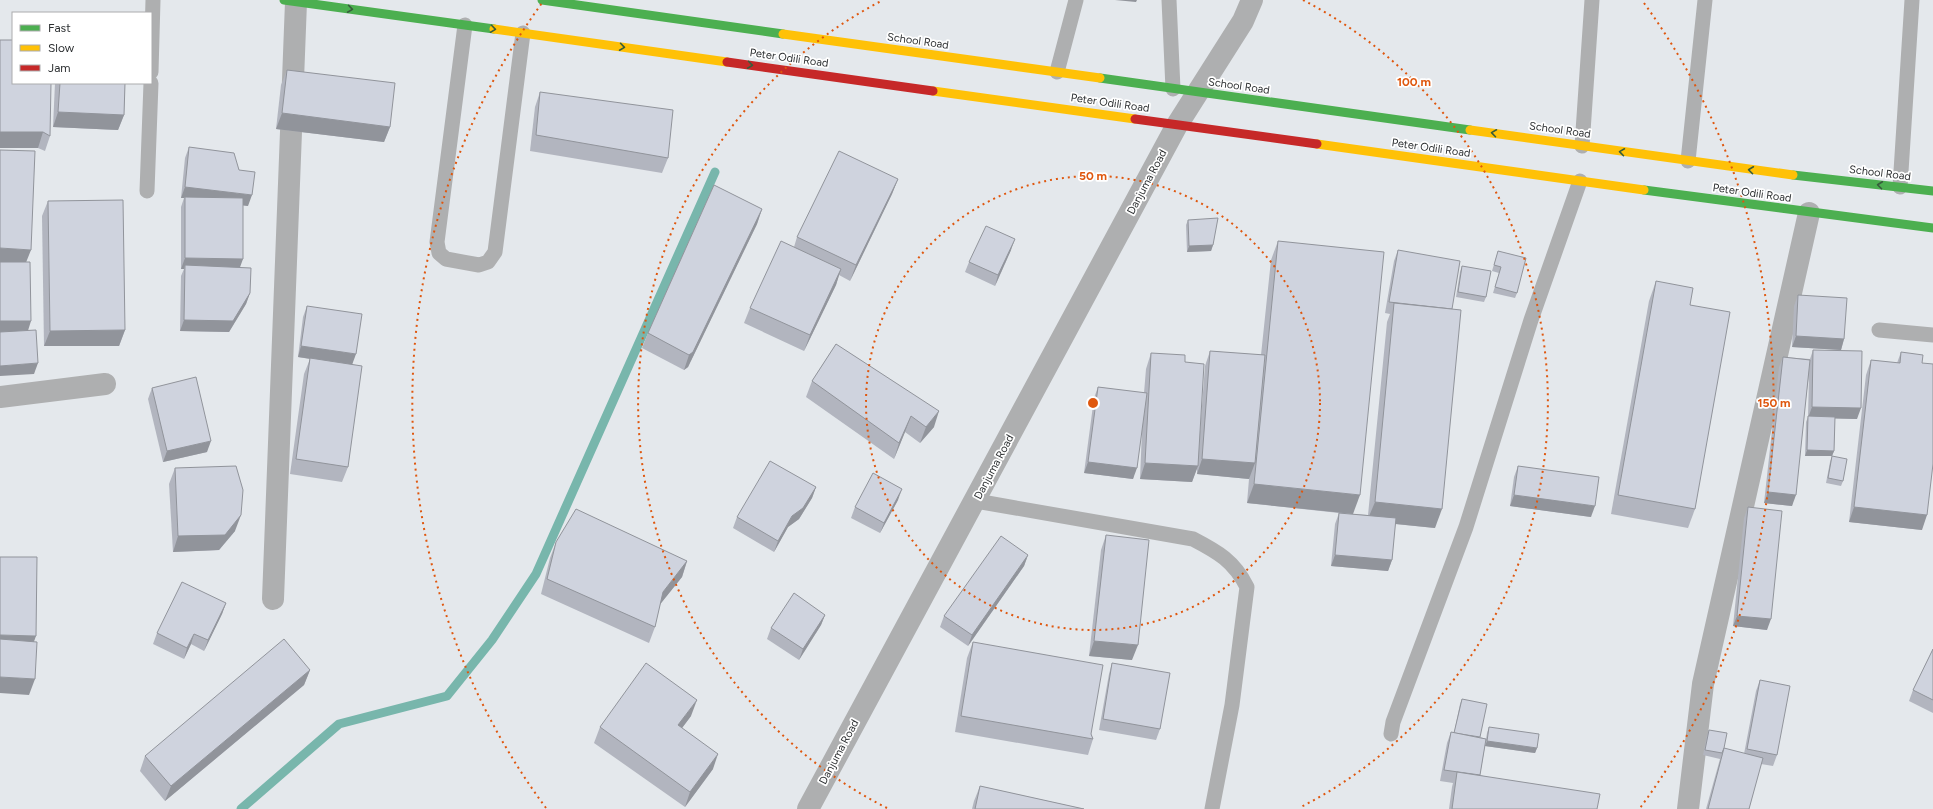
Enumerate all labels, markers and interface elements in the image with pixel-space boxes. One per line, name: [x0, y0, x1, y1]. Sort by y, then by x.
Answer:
one-way arrow: [347, 4, 353, 13]
legend: [12, 12, 152, 84]
text: Fast: [48, 21, 71, 35]
one-way arrow: [490, 24, 496, 33]
street label: School Road: [886, 30, 950, 52]
text: Slow: [48, 41, 75, 55]
one-way arrow: [619, 42, 625, 51]
street label: Peter Odili Road: [749, 46, 829, 70]
one-way arrow: [747, 60, 753, 69]
text: Jam: [48, 61, 71, 75]
street label: School Road: [1207, 75, 1271, 97]
text: 100 m: [1397, 75, 1431, 89]
street label: Peter Odili Road: [1070, 91, 1150, 115]
street label: School Road: [1528, 119, 1592, 141]
one-way arrow: [1491, 129, 1497, 138]
street label: Peter Odili Road: [1391, 136, 1471, 160]
street label: Danjuma Road: [1124, 147, 1170, 217]
one-way arrow: [1619, 148, 1626, 157]
street label: School Road: [1848, 163, 1912, 183]
one-way arrow: [1748, 166, 1754, 175]
text: 50 m: [1079, 169, 1107, 183]
one-way arrow: [1877, 180, 1883, 189]
street label: Peter Odili Road: [1712, 181, 1792, 205]
centre of rings: [1086, 396, 1100, 410]
text: 150 m: [1757, 396, 1791, 410]
street label: Danjuma Road: [971, 432, 1017, 502]
street label: Danjuma Road: [816, 717, 862, 787]

